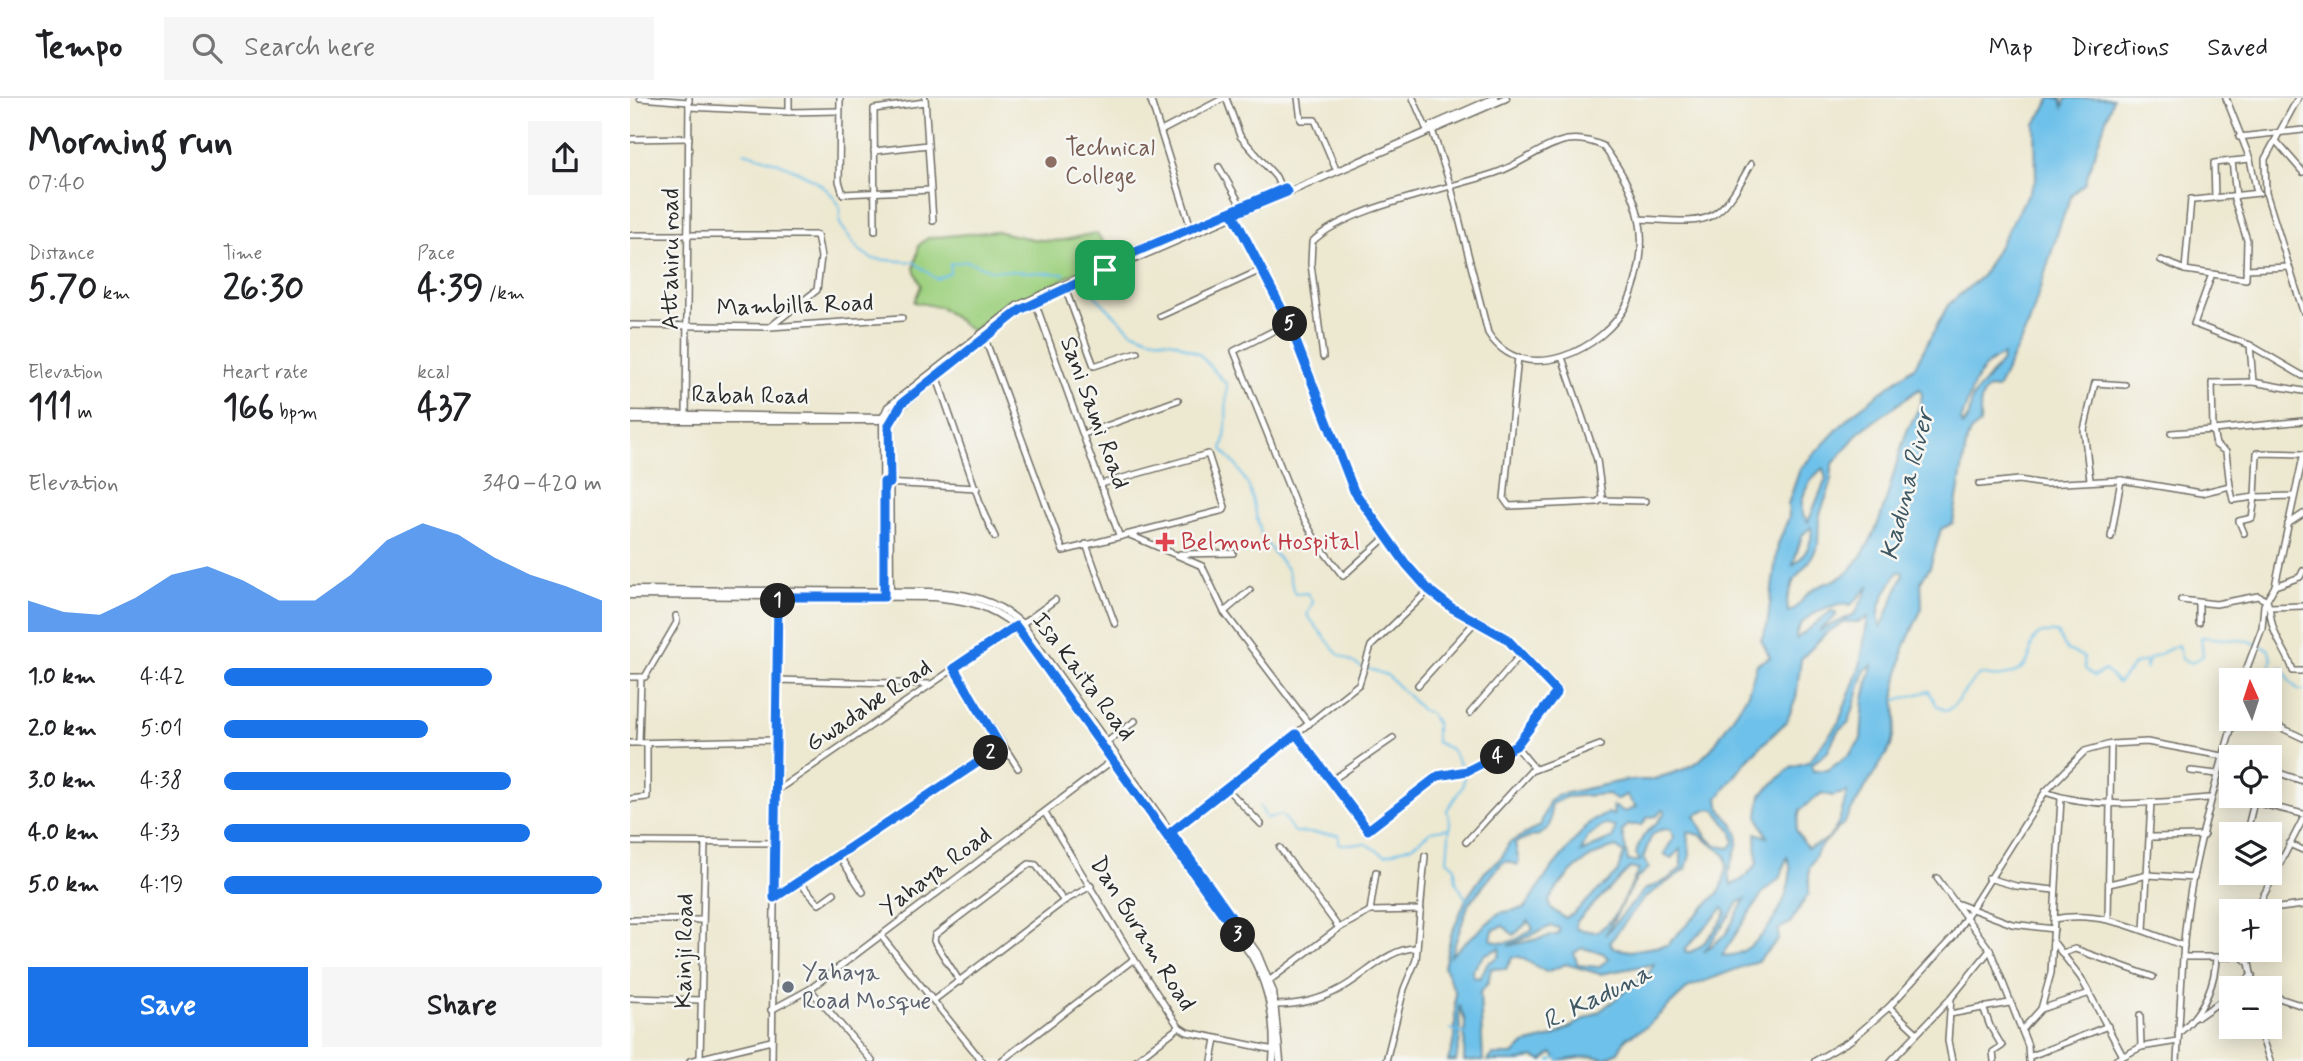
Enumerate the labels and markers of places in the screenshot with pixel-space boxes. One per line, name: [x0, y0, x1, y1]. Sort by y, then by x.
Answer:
place label: Technical College: [1065, 133, 1155, 192]
marker: Technical College: [1043, 154, 1059, 170]
pin: [1075, 240, 1135, 300]
pin: 5: [1272, 306, 1308, 342]
place label: Belmont Hospital: [1181, 527, 1360, 558]
marker: Belmont Hospital: [1155, 532, 1175, 552]
pin: 1: [760, 584, 796, 618]
pin: 2: [974, 736, 1008, 770]
pin: 4: [1480, 740, 1516, 774]
pin: 3: [1220, 918, 1256, 952]
place label: Yahaya Road Mosque: [802, 958, 931, 1017]
marker: Yahaya Road Mosque: [780, 979, 796, 995]

